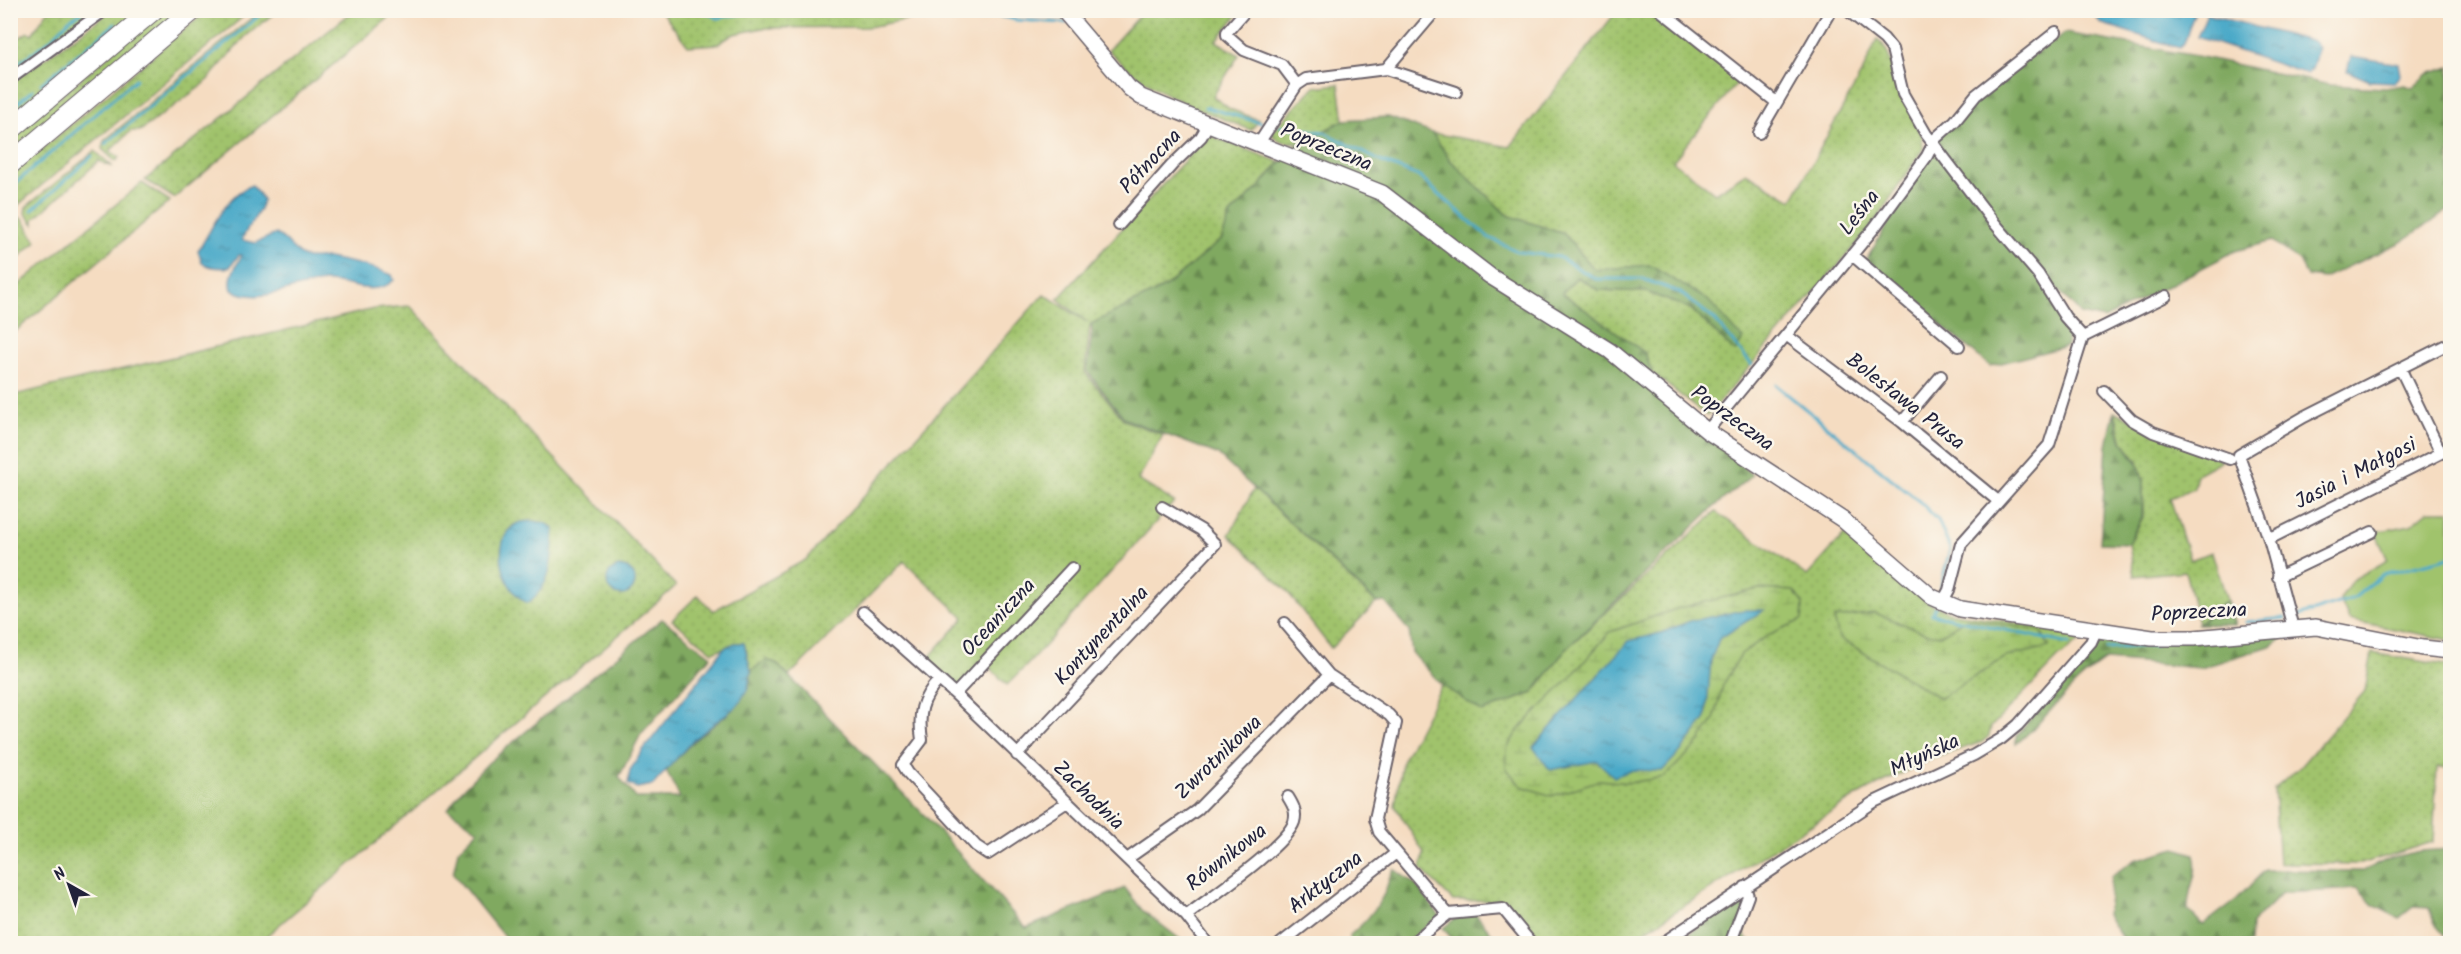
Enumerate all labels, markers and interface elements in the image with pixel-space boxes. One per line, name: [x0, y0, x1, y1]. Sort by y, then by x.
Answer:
street label: Poprzeczna: [1275, 115, 1377, 181]
street label: Północna: [1112, 122, 1190, 202]
street label: Leśna: [1831, 183, 1889, 243]
street label: Bolesława Prusa: [1838, 345, 1972, 459]
street label: Poprzeczna: [1683, 377, 1781, 461]
street label: Jasia i Małgosi: [2289, 429, 2424, 519]
street label: Oceaniczna: [954, 571, 1044, 665]
street label: Kontynentalna: [1047, 578, 1157, 694]
street label: Poprzeczna: [2150, 594, 2248, 632]
street label: Zwrotnikowa: [1168, 707, 1270, 809]
street label: Młyńska: [1885, 725, 1965, 787]
street label: Zachodnia: [1044, 753, 1132, 839]
street label: Równikowa: [1179, 816, 1275, 900]
street label: Arktyczna: [1281, 843, 1371, 923]
north arrow: [39, 855, 99, 915]
text: N: [48, 862, 72, 887]

